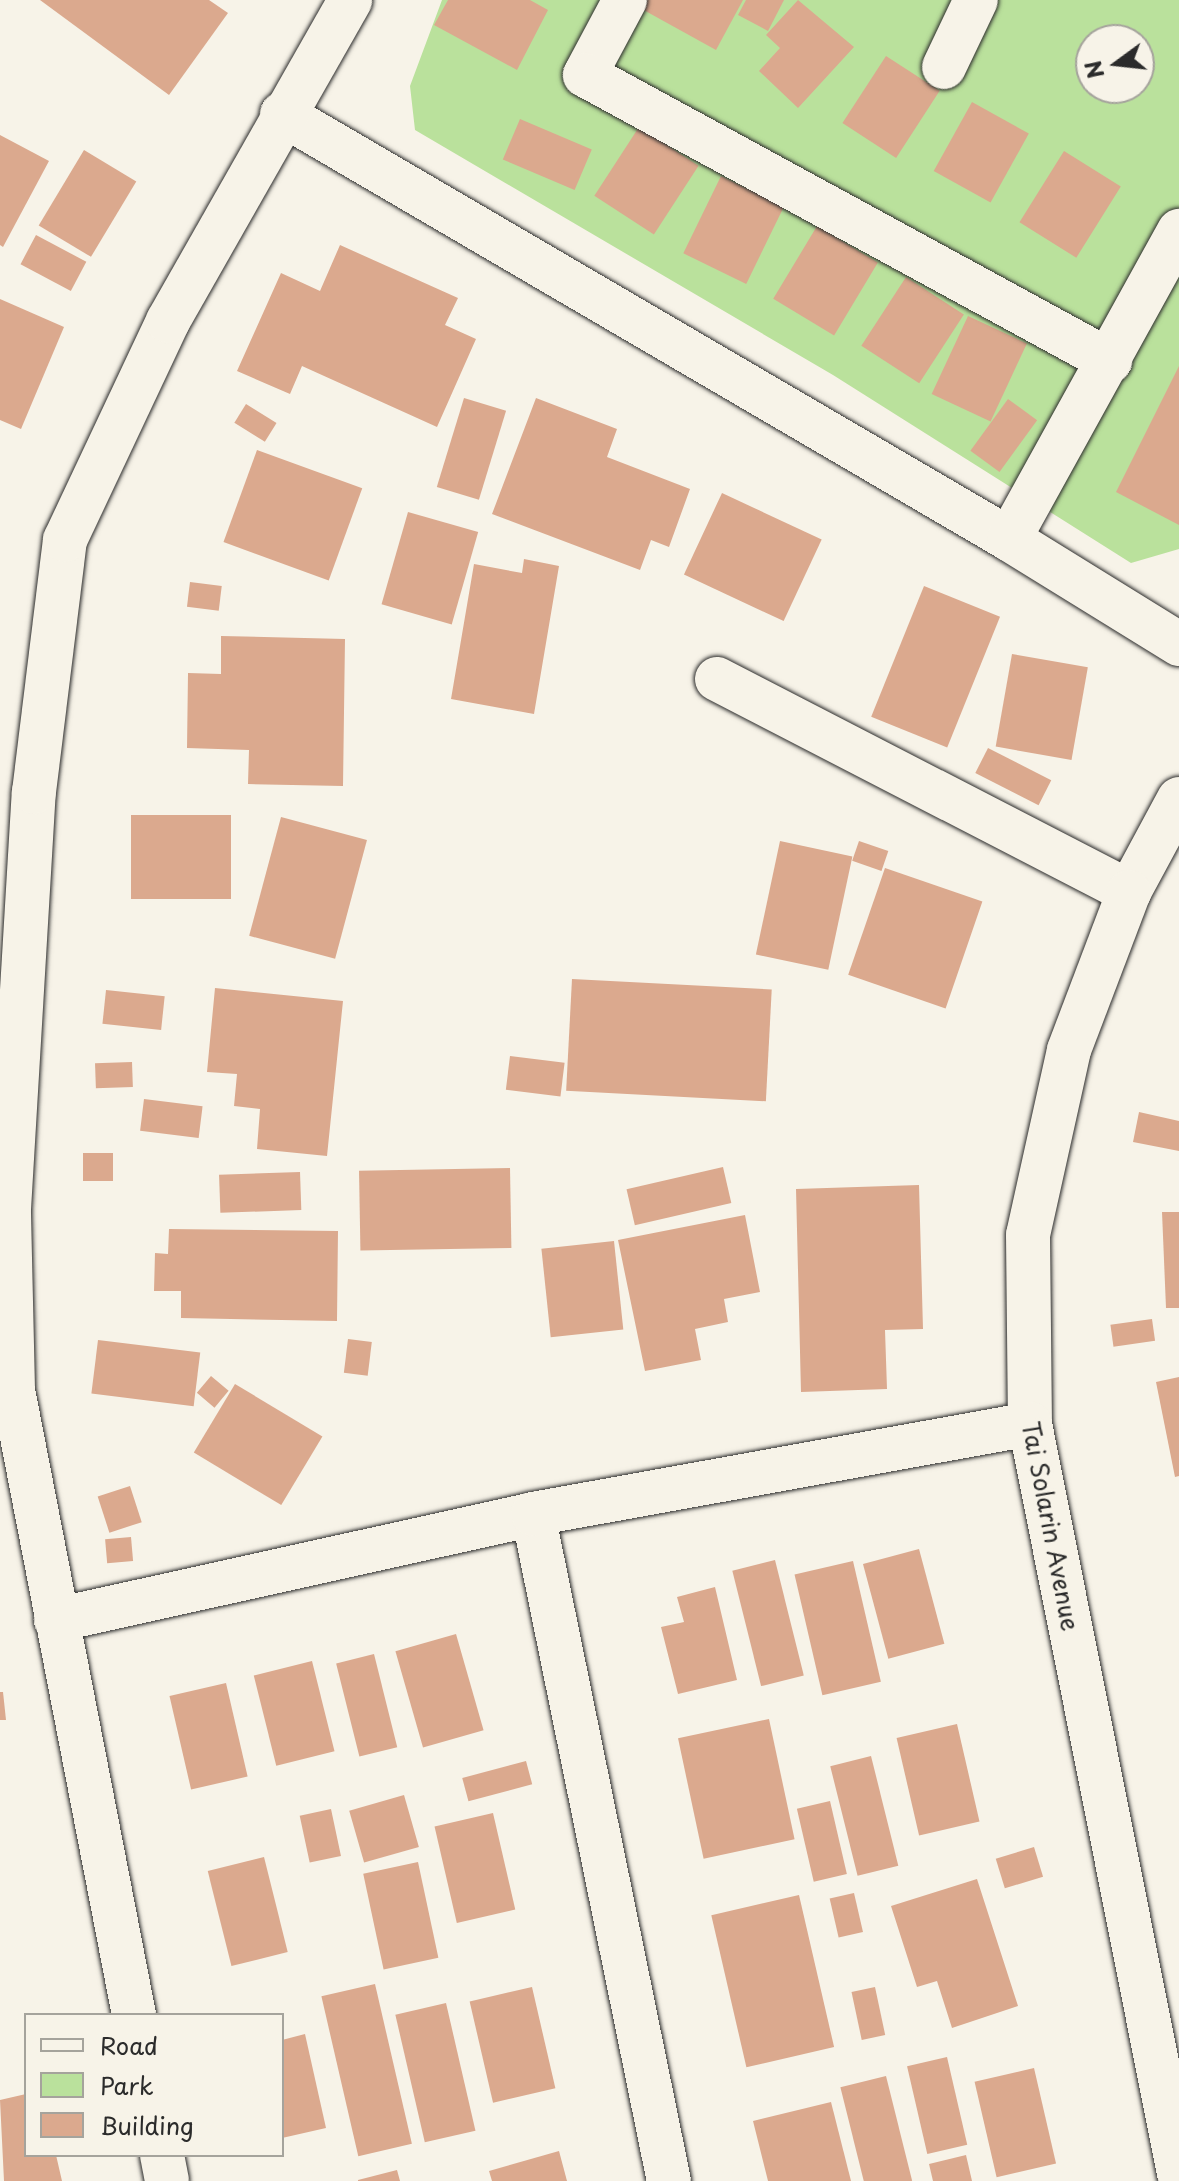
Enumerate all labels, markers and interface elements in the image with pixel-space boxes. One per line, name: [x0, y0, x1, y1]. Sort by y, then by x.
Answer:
north arrow: [1075, 24, 1155, 104]
text: N: [1075, 57, 1111, 83]
street label: Tai Solarin Avenue: [1017, 1419, 1085, 1633]
legend: [24, 2013, 284, 2157]
text: Road: [100, 2027, 158, 2063]
text: Park: [100, 2067, 154, 2103]
text: Building: [100, 2107, 194, 2143]

